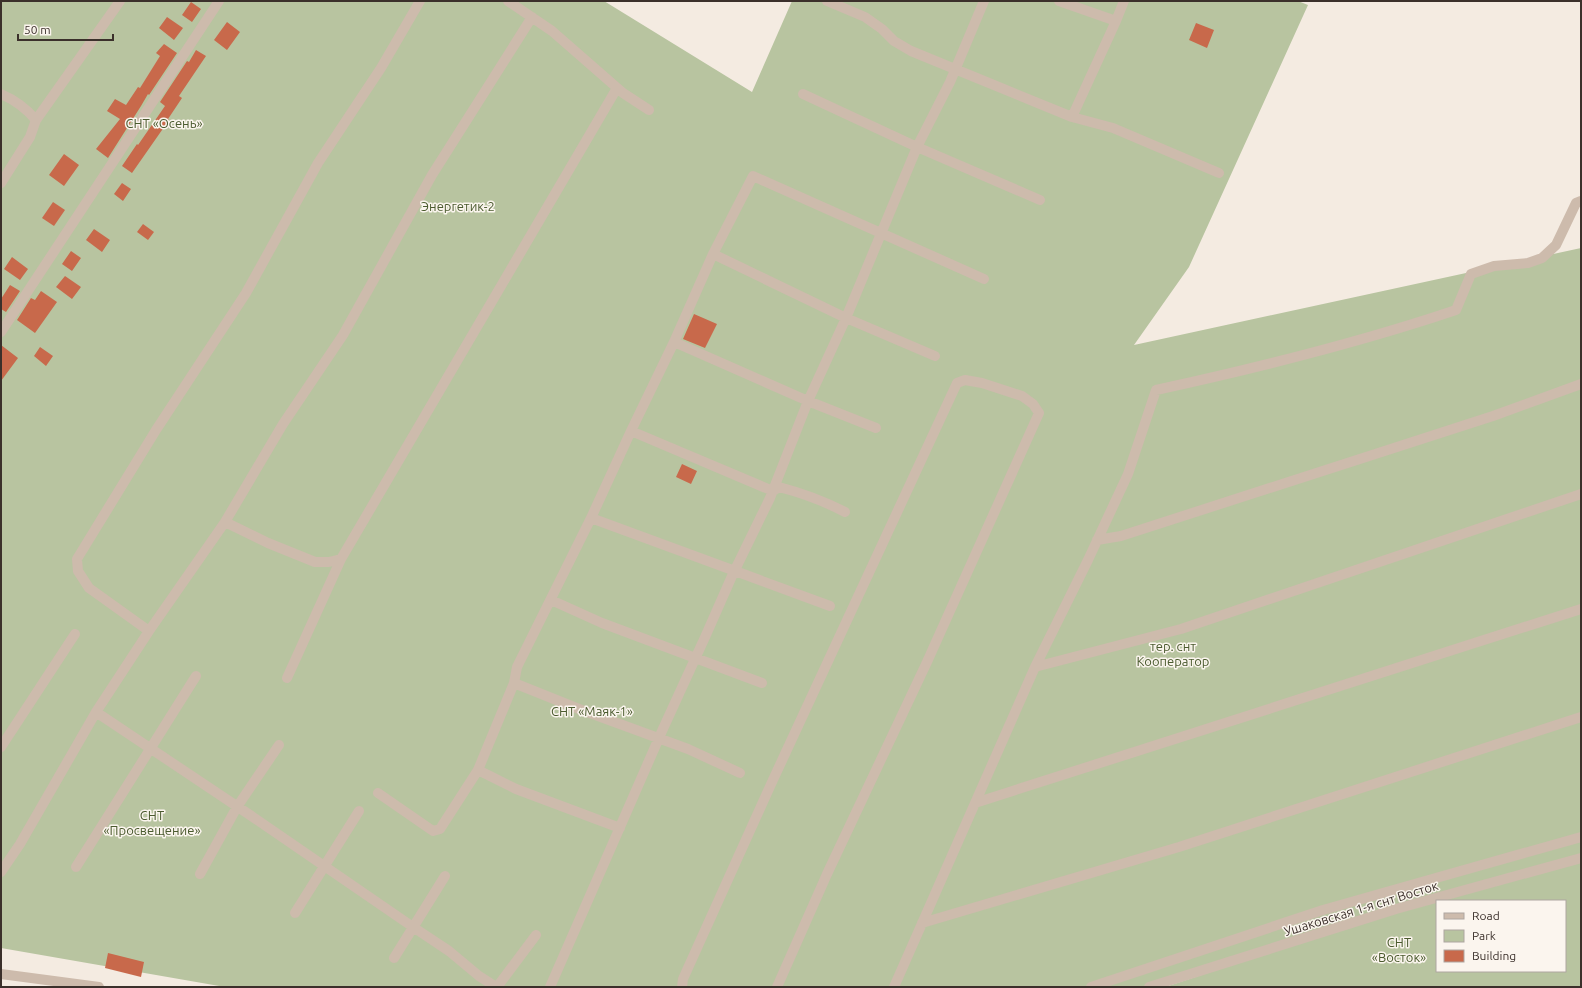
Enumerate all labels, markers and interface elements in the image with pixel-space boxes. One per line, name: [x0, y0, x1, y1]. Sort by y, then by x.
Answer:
scale bar: [18, 16, 113, 42]
text: 50 m: [24, 23, 51, 36]
park label: СНТ «Осень»: [125, 116, 203, 130]
park label: Энергетик-2: [421, 199, 495, 213]
park label: тер. снт Кооператор: [1137, 639, 1209, 668]
park label: СНТ «Маяк-1»: [551, 704, 633, 718]
park label: СНТ «Просвещение»: [103, 808, 201, 837]
street label: Ушаковская 1-я снт Восток: [1282, 878, 1440, 938]
legend: [1436, 900, 1566, 972]
text: Road: [1472, 909, 1500, 922]
text: Park: [1472, 929, 1496, 942]
park label: СНТ «Восток»: [1372, 935, 1426, 964]
text: Building: [1472, 949, 1516, 962]

